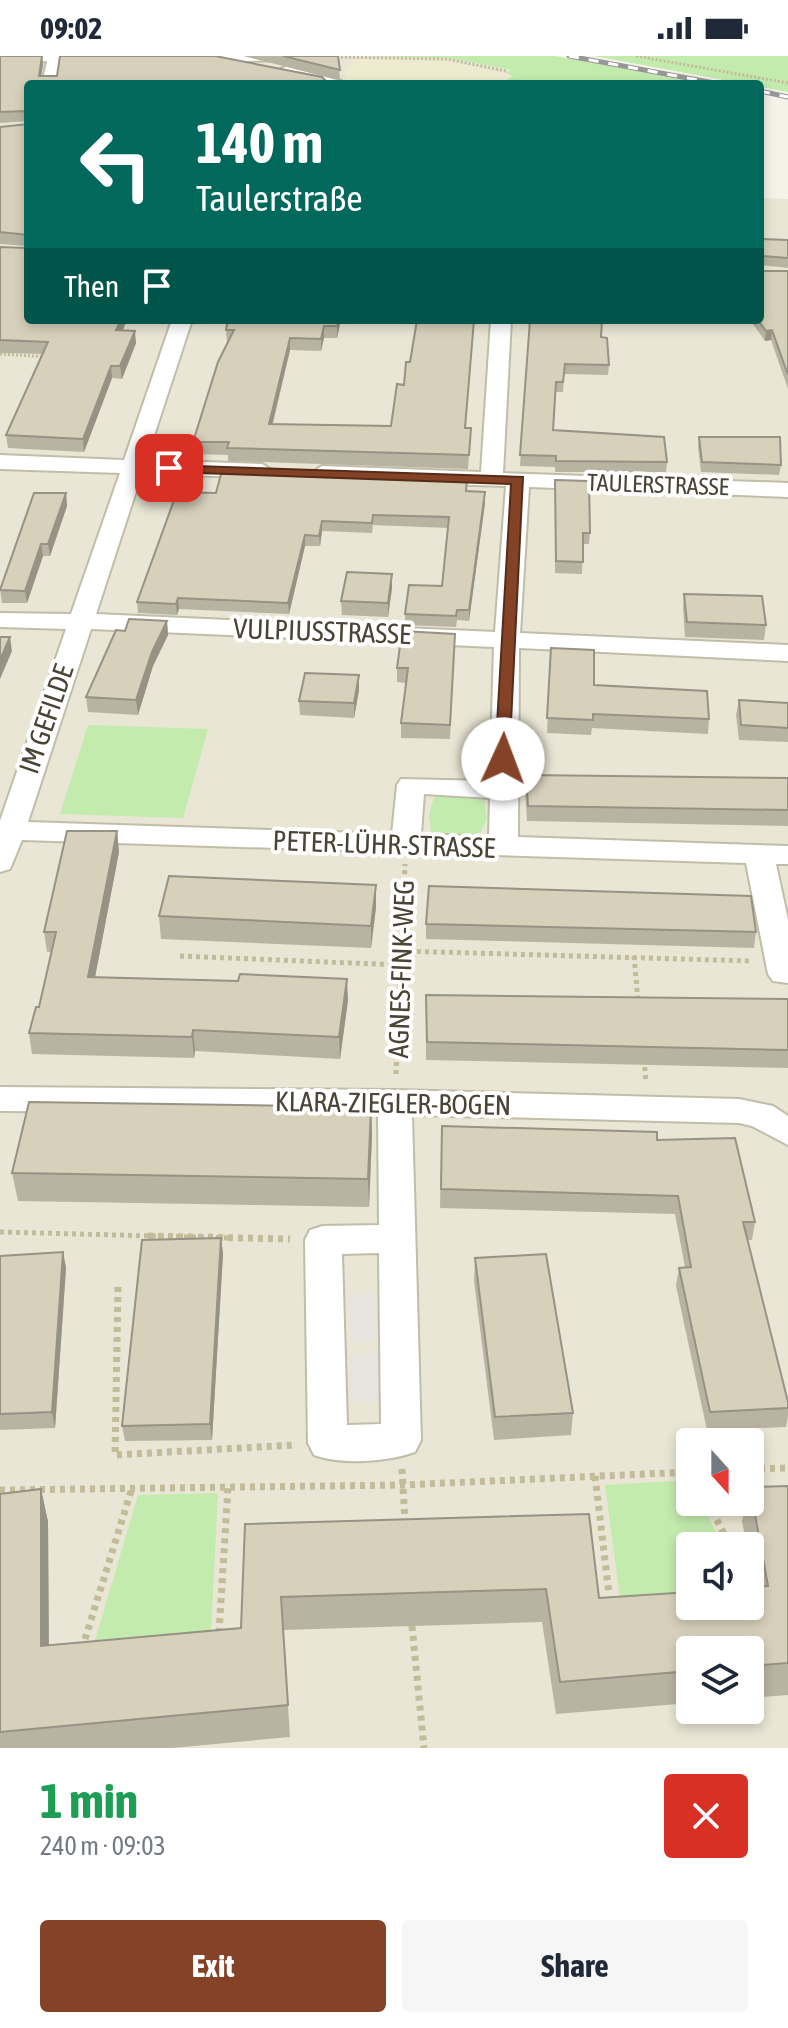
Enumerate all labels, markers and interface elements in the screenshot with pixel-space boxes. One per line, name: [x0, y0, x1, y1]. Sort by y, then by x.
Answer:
text: 09:02: [40, 11, 102, 45]
text: 140 m: [196, 111, 323, 175]
icon: left: [64, 112, 168, 216]
text: Taulerstraße: [196, 177, 363, 219]
icon: arrive: [135, 264, 179, 308]
text: Then: [64, 269, 119, 303]
pin: [135, 434, 203, 502]
icon: arrive: [147, 446, 191, 490]
street label: TAULERSTRASSE: [587, 469, 729, 500]
street label: VULPIUSSTRASSE: [233, 612, 411, 650]
street label: IM GEFILDE: [12, 660, 80, 778]
position arrow: [461, 717, 545, 801]
street label: PETER-LÜHR-STRASSE: [272, 824, 496, 864]
street label: AGNES-FINK-WEG: [382, 879, 420, 1059]
street label: KLARA-ZIEGLER-BOGEN: [275, 1085, 511, 1121]
north arrow: [676, 1428, 764, 1516]
map controls: [676, 1428, 764, 1724]
button: sound: [676, 1532, 764, 1620]
button: layers: [676, 1636, 764, 1724]
text: 1 min: [40, 1773, 138, 1828]
button: close: [664, 1774, 748, 1858]
text: 240 m · 09:03: [40, 1831, 166, 1861]
button: Exit: [40, 1920, 386, 2012]
button: Share: [402, 1920, 748, 2012]

